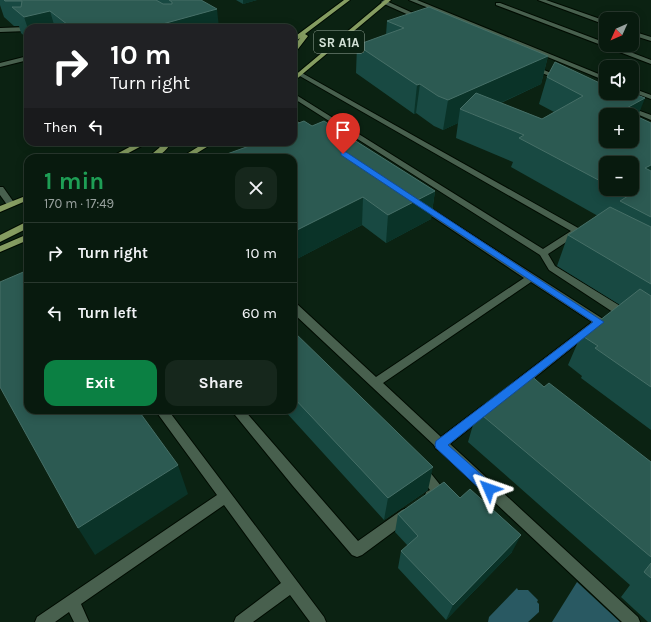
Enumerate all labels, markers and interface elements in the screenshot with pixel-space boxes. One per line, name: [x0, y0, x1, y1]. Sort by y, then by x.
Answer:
north arrow: [599, 12, 639, 52]
map controls: [599, 12, 639, 196]
road number: SR A1A: [314, 31, 364, 53]
text: 10 m: [110, 38, 171, 71]
icon: right: [44, 40, 96, 92]
button: sound: [599, 60, 639, 100]
text: Turn right: [110, 72, 190, 94]
button: +: [599, 108, 639, 148]
pin: [326, 113, 360, 154]
icon: left: [85, 116, 107, 138]
text: Then: [44, 118, 77, 136]
icon: arrive: [332, 119, 354, 141]
button: −: [599, 156, 639, 196]
text: 1 min: [44, 167, 104, 195]
button: close: [235, 167, 277, 209]
text: 170 m · 17:49: [44, 196, 114, 211]
icon: right: [44, 242, 66, 264]
text: Turn right: [78, 244, 148, 262]
text: 10 m: [246, 244, 277, 262]
icon: left: [44, 302, 66, 324]
text: Turn left: [78, 304, 137, 322]
text: 60 m: [242, 304, 277, 322]
button: Exit: [44, 360, 157, 406]
button: Share: [165, 360, 277, 406]
position arrow: [468, 468, 510, 510]

